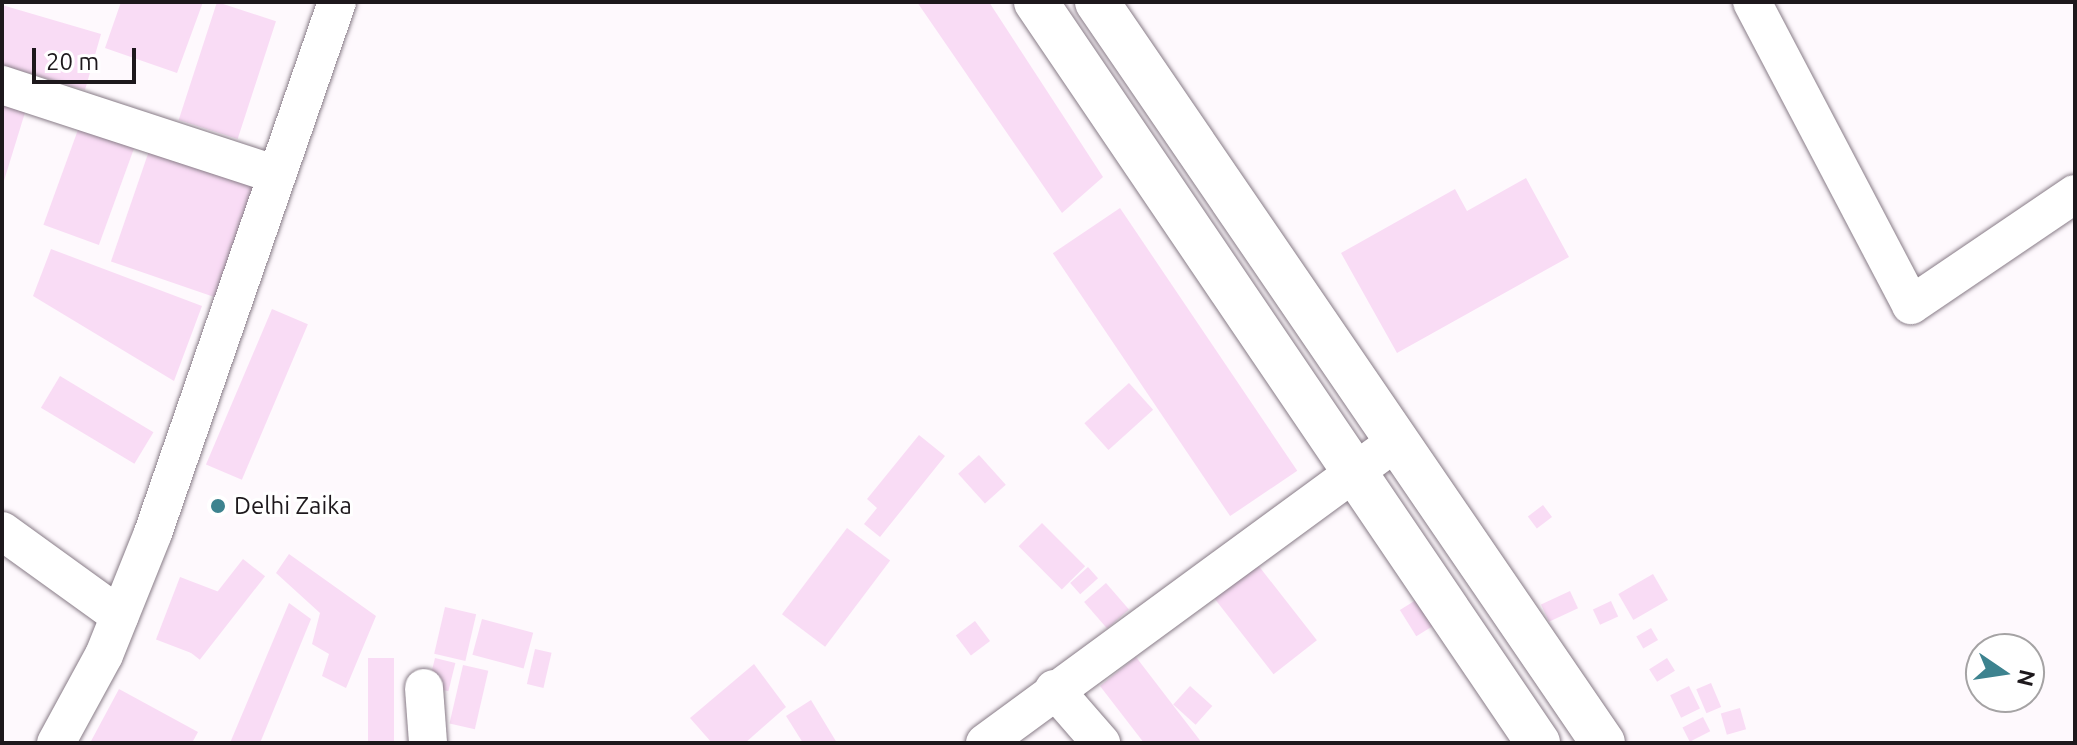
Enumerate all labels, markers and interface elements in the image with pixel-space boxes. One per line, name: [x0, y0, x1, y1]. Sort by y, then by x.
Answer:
scale bar: [36, 32, 140, 82]
text: 20 m: [46, 48, 99, 75]
place label: Delhi Zaika: [234, 492, 352, 520]
marker: Delhi Zaika: [209, 497, 227, 515]
north arrow: [1965, 633, 2045, 713]
text: N: [2013, 667, 2041, 689]

